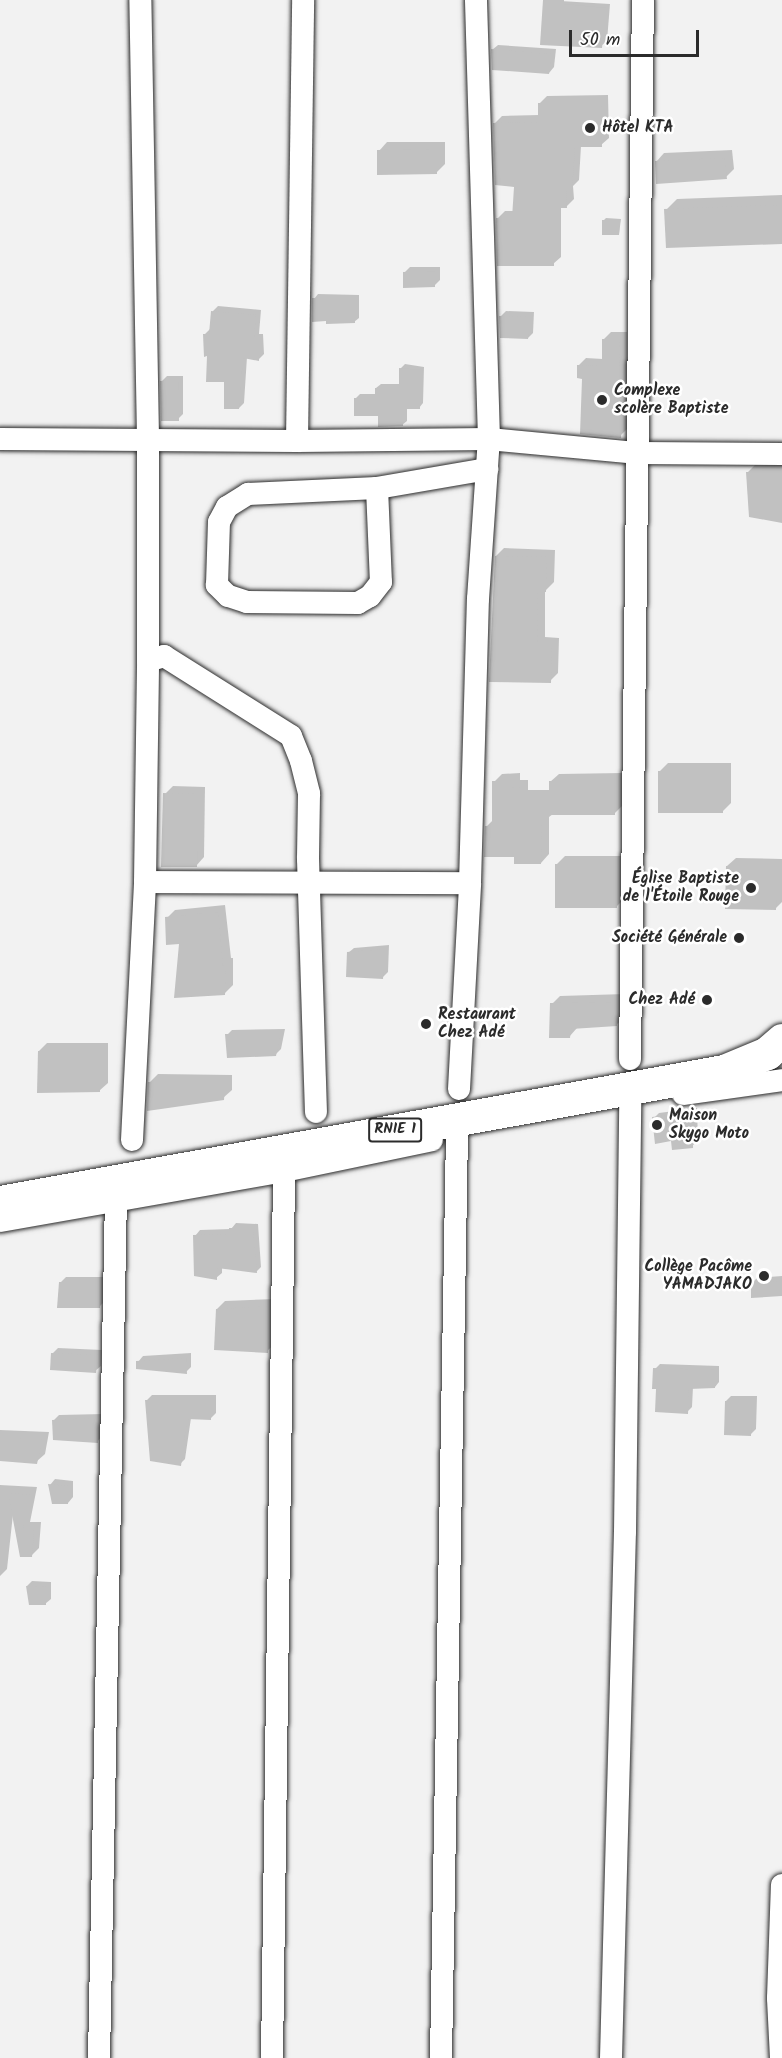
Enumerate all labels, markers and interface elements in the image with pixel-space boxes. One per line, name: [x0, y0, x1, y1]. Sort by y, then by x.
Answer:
scale bar: [572, 18, 702, 56]
text: 50 m: [580, 26, 620, 55]
place label: Hôtel KTA: [602, 118, 674, 138]
marker: Hôtel KTA: [583, 121, 597, 135]
place label: Complexe scolère Baptiste: [614, 381, 728, 419]
marker: Complexe scolère Baptiste: [595, 393, 609, 407]
place label: Église Baptiste de l'Étoile Rouge: [623, 869, 739, 907]
marker: Église Baptiste de l'Étoile Rouge: [744, 881, 758, 895]
place label: Société Générale: [612, 928, 727, 948]
marker: Société Générale: [732, 931, 746, 945]
place label: Chez Adé: [629, 990, 695, 1010]
marker: Chez Adé: [700, 993, 714, 1007]
place label: Restaurant Chez Adé: [438, 1005, 516, 1043]
marker: Restaurant Chez Adé: [419, 1017, 433, 1031]
place label: Maison Skygo Moto: [669, 1106, 749, 1144]
road number: RNIE 1: [368, 1118, 422, 1142]
marker: Maison Skygo Moto: [650, 1118, 664, 1132]
place label: Collège Pacôme YAMADJAKO: [644, 1257, 752, 1295]
marker: Collège Pacôme YAMADJAKO: [757, 1269, 771, 1283]

